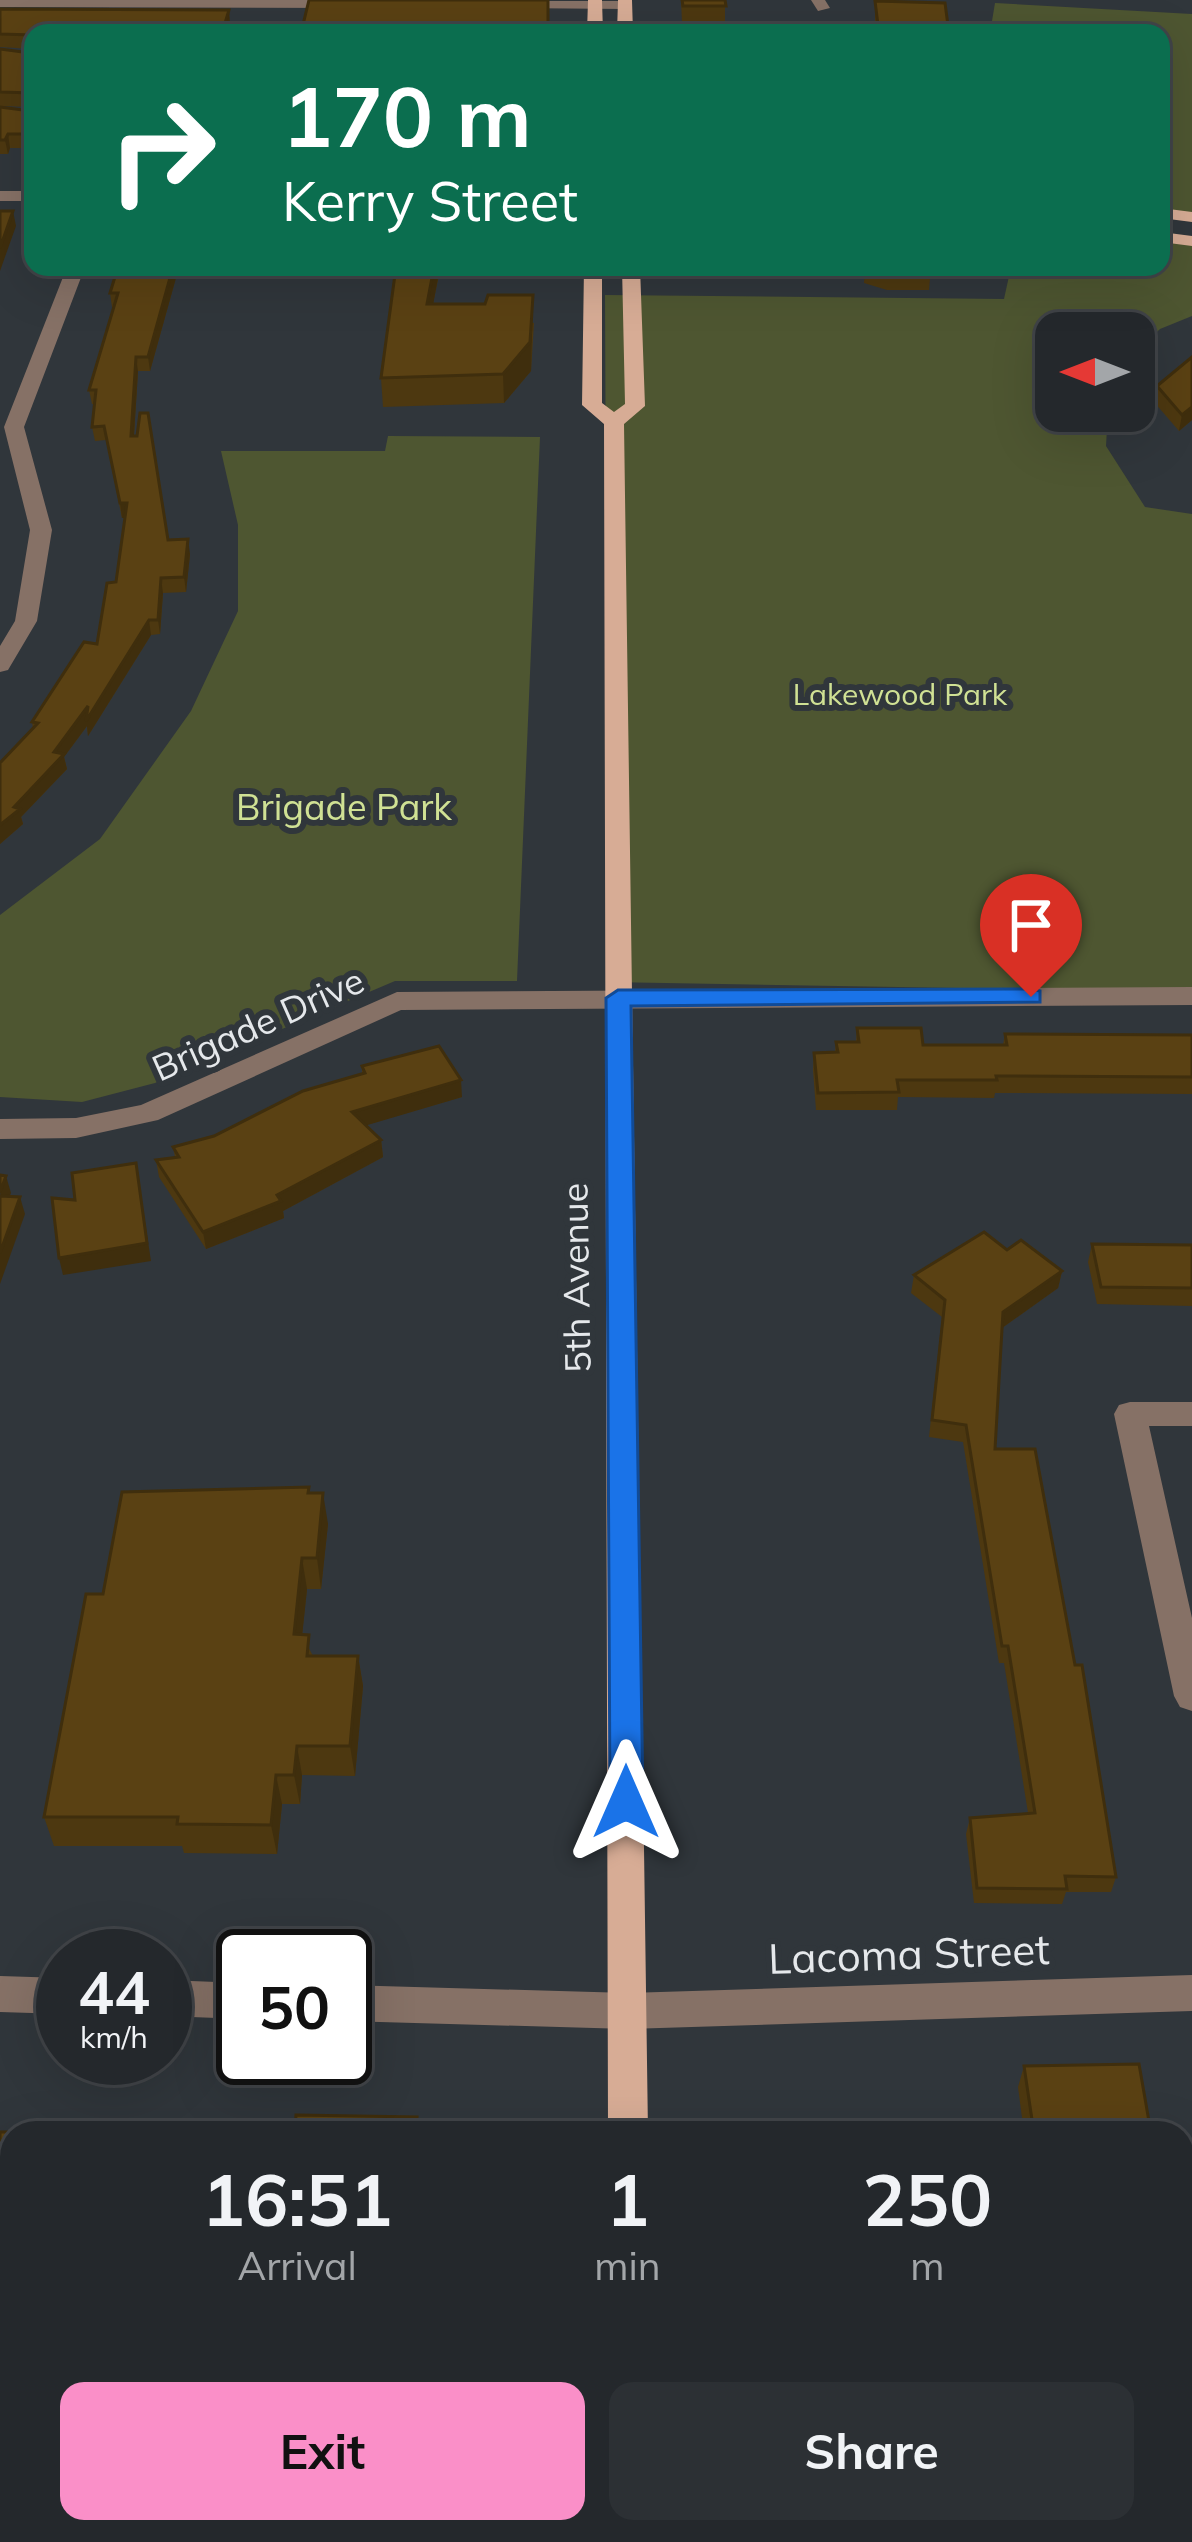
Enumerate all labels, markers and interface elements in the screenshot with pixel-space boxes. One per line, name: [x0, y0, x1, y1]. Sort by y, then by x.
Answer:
text: 170 m: [282, 63, 532, 168]
icon: right: [84, 72, 240, 228]
text: Kerry Street: [282, 167, 578, 235]
north arrow: [1035, 312, 1155, 432]
map controls: [1035, 312, 1155, 432]
park label: Lakewood Park: [793, 675, 1008, 713]
park label: Brigade Park: [236, 784, 452, 829]
pin: [980, 874, 1082, 997]
icon: arrive: [998, 892, 1064, 958]
street label: Brigade Drive: [145, 957, 371, 1090]
street label: 5th Avenue: [551, 1183, 600, 1373]
position arrow: [563, 1739, 689, 1865]
street label: Lacoma Street: [767, 1922, 1051, 1985]
speed limit sign: 50: [216, 1929, 372, 2085]
text: 44: [78, 1954, 150, 2029]
text: km/h: [80, 2018, 148, 2056]
text: 16:51: [202, 2154, 392, 2244]
text: 1: [606, 2154, 649, 2244]
text: 250: [863, 2154, 992, 2244]
text: Arrival: [238, 2241, 357, 2290]
text: min: [594, 2241, 661, 2290]
text: m: [910, 2241, 944, 2290]
button: Exit: [60, 2382, 585, 2520]
button: Share: [609, 2382, 1134, 2520]

